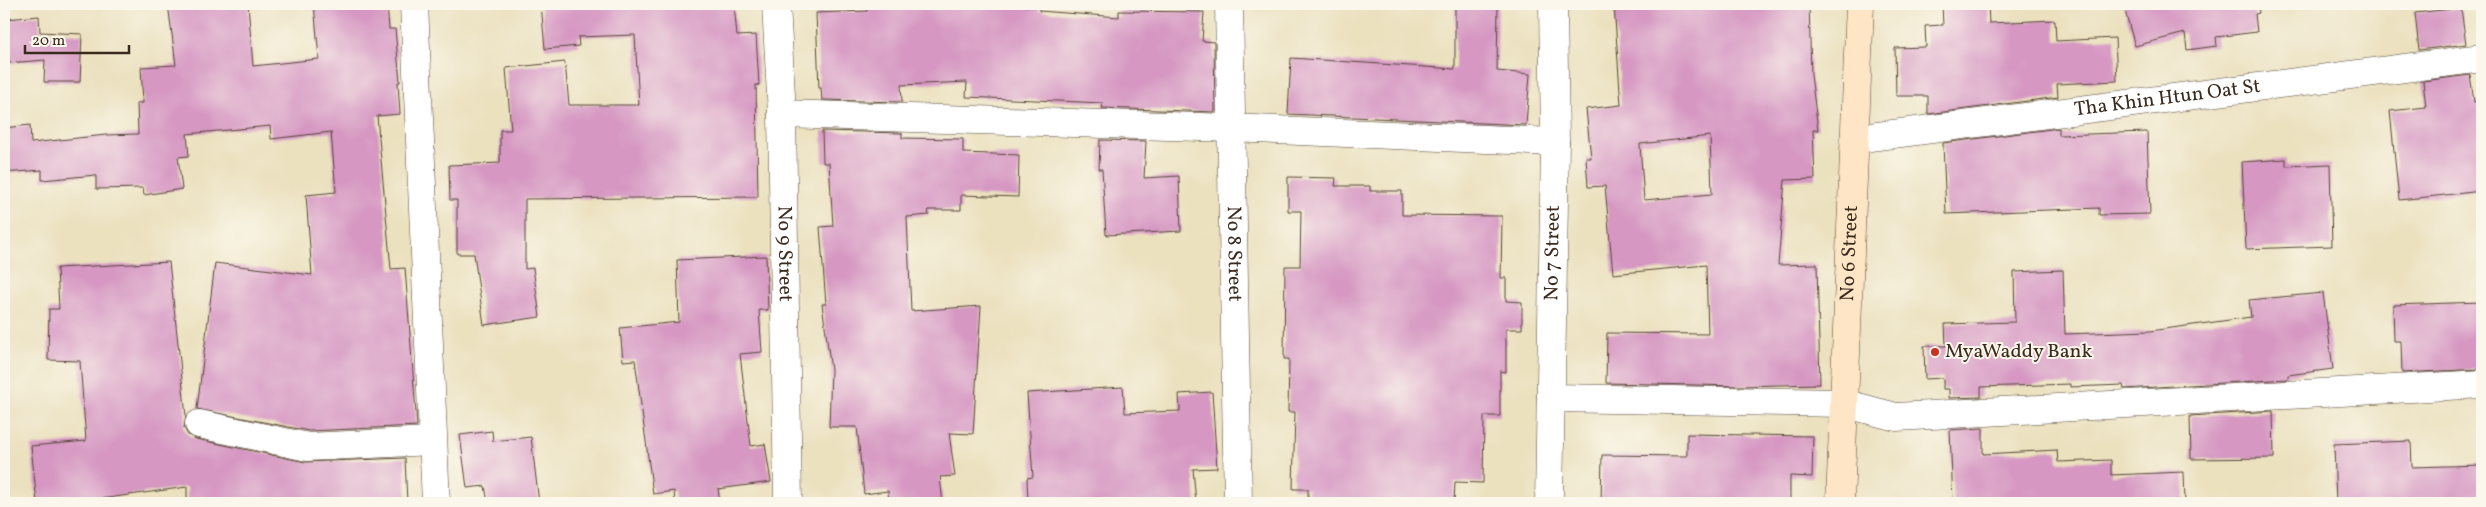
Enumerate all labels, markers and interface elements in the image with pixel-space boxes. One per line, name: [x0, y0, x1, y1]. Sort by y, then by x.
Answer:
scale bar: [25, 22, 129, 54]
text: 20 m: [32, 31, 65, 52]
street label: Tha Khin Htun Oat St: [2073, 73, 2262, 124]
street label: No 9 Street: [769, 205, 799, 302]
street label: No 7 Street: [1538, 205, 1568, 301]
street label: No 6 Street: [1834, 205, 1866, 302]
street label: No 8 Street: [1219, 206, 1248, 302]
place label: MyaWaddy Bank: [1945, 338, 2093, 366]
marker: MyaWaddy Bank: [1929, 346, 1941, 358]

